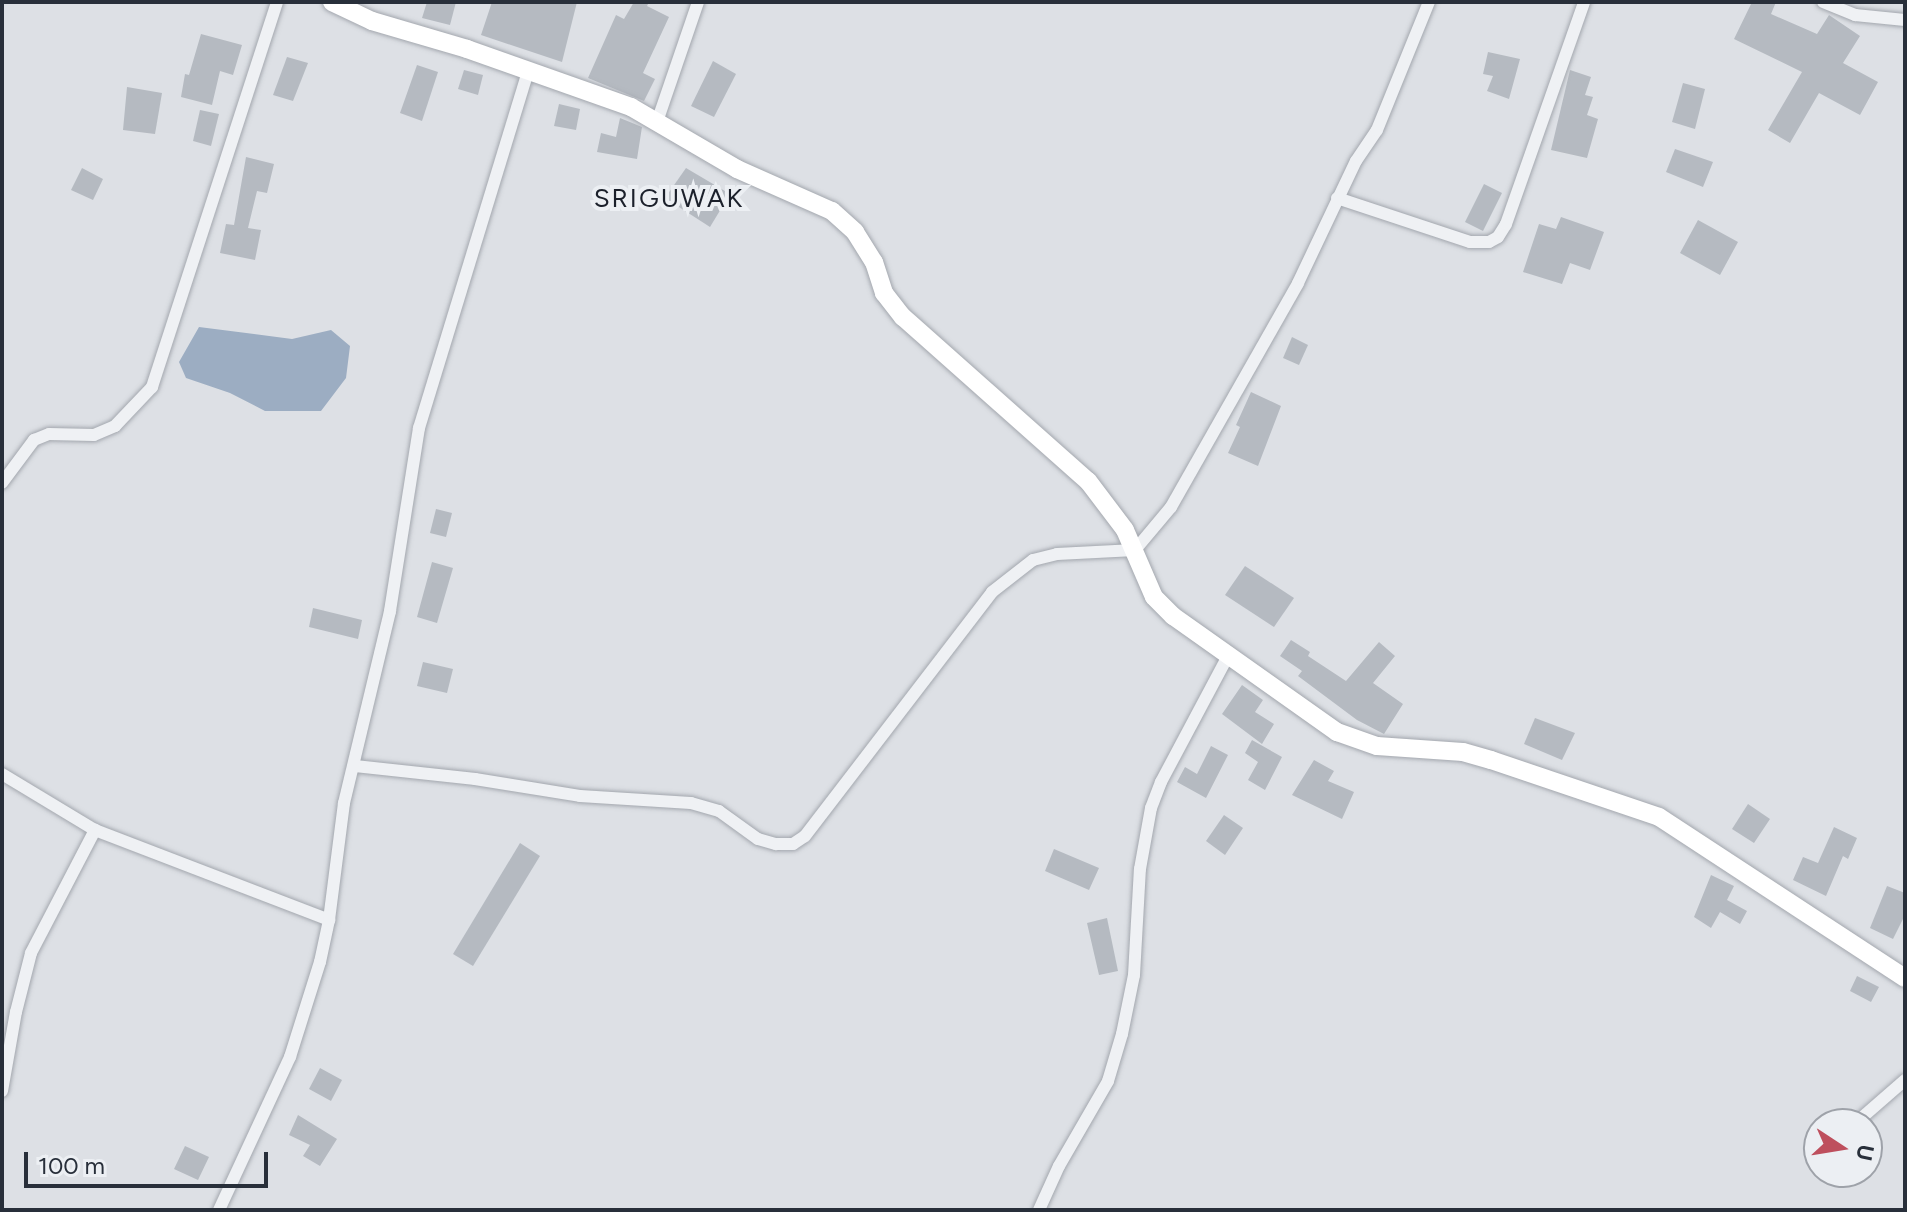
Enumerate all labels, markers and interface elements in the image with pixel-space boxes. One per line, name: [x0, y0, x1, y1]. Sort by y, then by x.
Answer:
district label: SRIGUWAK: [594, 183, 744, 215]
north arrow: [1803, 1108, 1883, 1188]
scale bar: [28, 1136, 272, 1186]
text: U: [1850, 1142, 1880, 1163]
text: 100 m: [38, 1151, 105, 1180]

